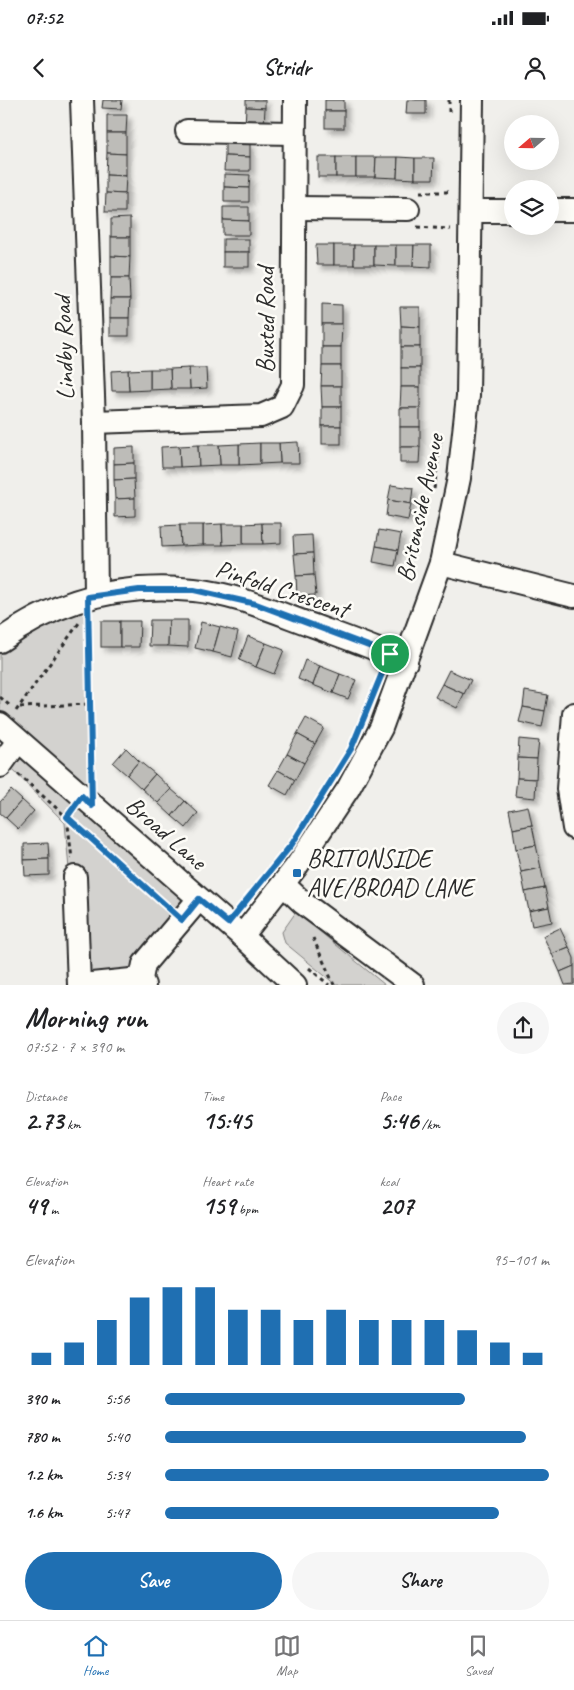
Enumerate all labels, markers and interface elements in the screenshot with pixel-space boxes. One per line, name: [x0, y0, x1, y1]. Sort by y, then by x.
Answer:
text: 07:52: [25, 6, 63, 30]
icon: back: [25, 54, 53, 82]
text: Stridr: [263, 54, 311, 82]
icon: person: [521, 54, 549, 82]
north arrow: [504, 115, 559, 170]
map controls: [504, 115, 559, 235]
button: layers: [504, 180, 559, 235]
street label: Buxted Road: [250, 263, 282, 373]
street label: Lindby Road: [46, 291, 82, 401]
street label: Britonside Avenue: [389, 430, 452, 585]
street label: Pinfold Crescent: [211, 552, 356, 627]
pin: [369, 633, 411, 675]
icon: arrive: [376, 640, 404, 668]
street label: Broad Lane: [119, 789, 215, 878]
place label: BRITONSIDE AVE/BROAD LANE: [307, 843, 476, 904]
marker: BRITONSIDE AVE/BROAD LANE: [291, 867, 303, 879]
text: Morning run: [25, 1000, 147, 1035]
button: share: [497, 1002, 549, 1054]
text: 07:52 · 7 × 390 m: [25, 1037, 124, 1057]
text: Distance: [25, 1088, 67, 1105]
text: Time: [202, 1088, 224, 1105]
text: Pace: [380, 1088, 401, 1105]
text: 2.73: [25, 1105, 64, 1137]
text: 15:45: [202, 1105, 251, 1137]
text: 5:46: [380, 1105, 418, 1137]
text: km: [64, 1116, 81, 1133]
text: /km: [418, 1116, 440, 1133]
text: Elevation: [25, 1173, 68, 1190]
text: Heart rate: [202, 1173, 253, 1190]
text: kcal: [380, 1173, 398, 1190]
text: 49: [25, 1190, 47, 1222]
text: 159: [202, 1190, 235, 1222]
text: 207: [380, 1190, 413, 1222]
text: m: [47, 1201, 58, 1218]
text: bpm: [235, 1201, 258, 1218]
text: Elevation: [25, 1250, 74, 1270]
text: 95–101 m: [493, 1250, 549, 1270]
text: 390 m: [25, 1389, 59, 1409]
text: 5:56: [105, 1389, 130, 1409]
text: 780 m: [25, 1427, 60, 1447]
text: 5:40: [105, 1427, 130, 1447]
text: 1.2 km: [25, 1465, 62, 1485]
text: 5:34: [105, 1465, 130, 1485]
text: 1.6 km: [25, 1503, 63, 1523]
text: 5:47: [105, 1503, 130, 1523]
button: Save: [25, 1552, 282, 1610]
button: Share: [292, 1552, 549, 1610]
tab: Home: [82, 1632, 110, 1679]
tab: Map: [273, 1632, 301, 1679]
tab: Saved: [464, 1632, 492, 1679]

